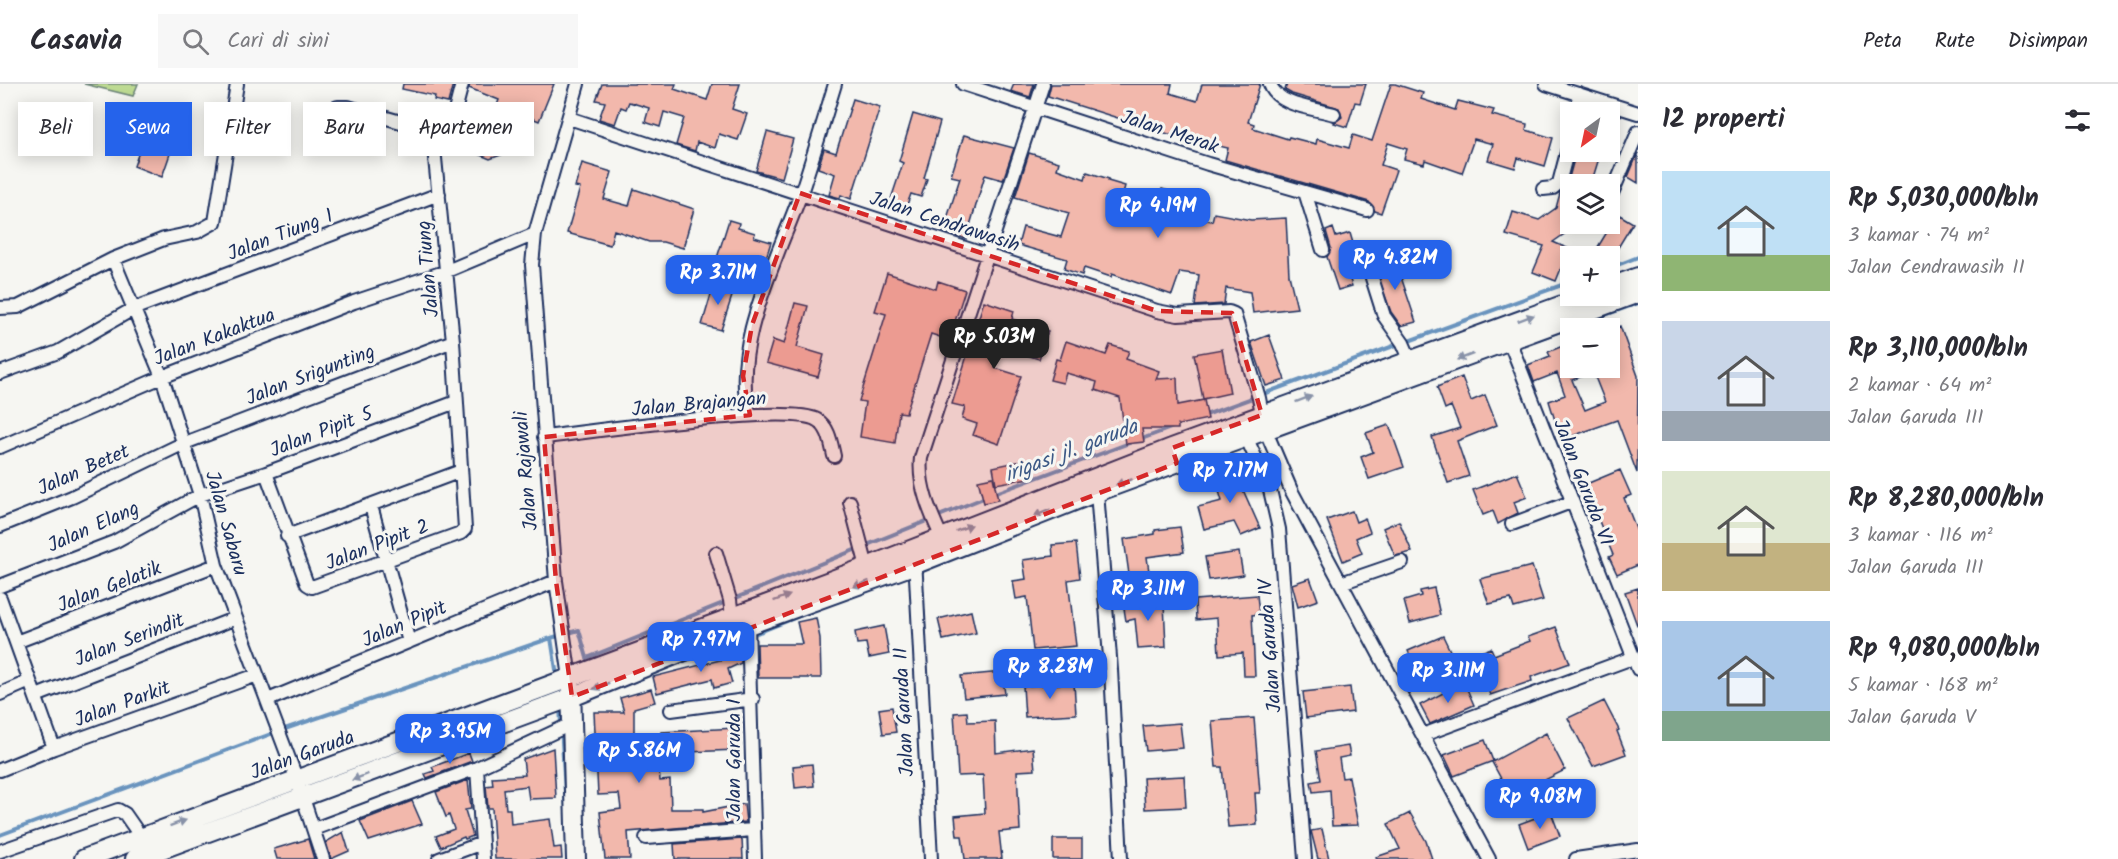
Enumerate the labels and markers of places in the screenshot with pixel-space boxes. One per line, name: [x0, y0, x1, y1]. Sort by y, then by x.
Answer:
pin: Rp 4.19M: [1096, 188, 1220, 239]
pin: Rp 4.82M: [1333, 240, 1457, 291]
pin: Rp 3.71M: [656, 255, 780, 306]
pin: Rp 5.03M: [932, 319, 1056, 370]
pin: Rp 7.17M: [1168, 453, 1292, 504]
pin: Rp 3.11M: [1086, 571, 1210, 622]
pin: Rp 7.97M: [639, 622, 763, 673]
pin: Rp 8.28M: [988, 649, 1112, 700]
pin: Rp 3.11M: [1386, 653, 1510, 704]
pin: Rp 3.95M: [388, 714, 512, 765]
pin: Rp 5.86M: [577, 733, 701, 784]
pin: Rp 9.08M: [1478, 779, 1602, 830]

